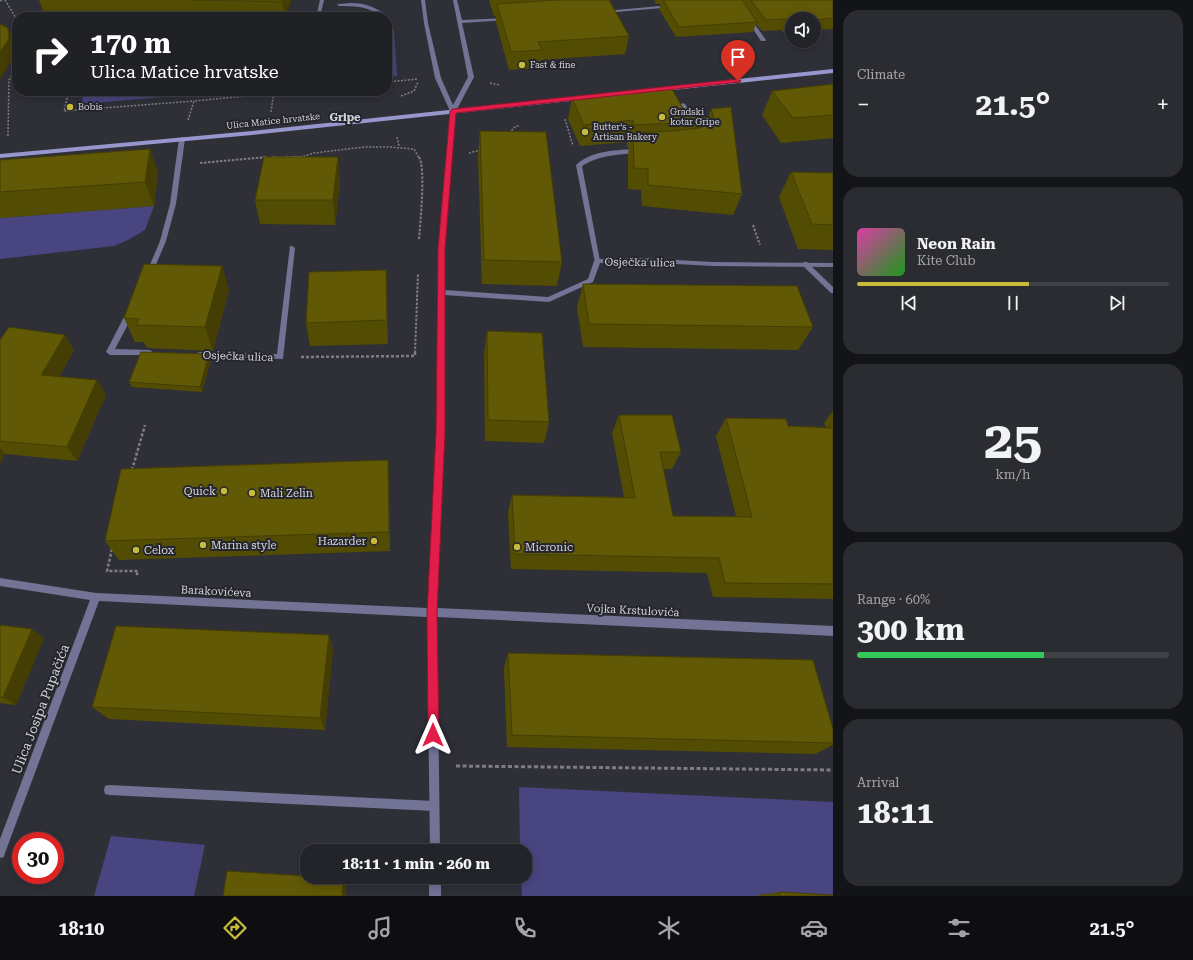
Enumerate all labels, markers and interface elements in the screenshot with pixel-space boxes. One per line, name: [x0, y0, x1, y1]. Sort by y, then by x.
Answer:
map controls: [785, 12, 821, 48]
button: sound: [785, 12, 821, 48]
text: 170 m: [90, 27, 171, 60]
icon: right: [24, 28, 76, 80]
pin: [721, 40, 755, 81]
icon: arrive: [727, 46, 749, 68]
marker: Fast & fine: [517, 60, 527, 70]
place label: Fast & fine: [530, 60, 576, 70]
text: Ulica Matice hrvatske: [90, 61, 279, 82]
text: Climate: [857, 67, 905, 82]
text: 21.5°: [976, 87, 1050, 122]
text: −: [857, 92, 869, 117]
text: +: [1157, 92, 1169, 117]
marker: Bobis: [65, 102, 75, 112]
place label: Bobis: [78, 102, 103, 112]
place label: Gradski kotar Gripe: [670, 107, 720, 127]
street label: Ulica Matice hrvatske: [226, 111, 321, 131]
district label: Gripe: [329, 111, 361, 124]
marker: Gradski kotar Gripe: [657, 112, 667, 122]
place label: Butter‘s - Artisan Bakery: [593, 122, 658, 142]
marker: Butter‘s - Artisan Bakery: [580, 127, 590, 137]
text: Neon Rain: [917, 235, 996, 253]
text: Kite Club: [917, 253, 976, 268]
street label: Osječka ulica: [605, 255, 675, 270]
icon: previous: [898, 292, 920, 314]
icon: pause: [1002, 292, 1024, 314]
icon: next: [1106, 292, 1128, 314]
street label: Osječka ulica: [202, 349, 274, 364]
text: 25: [984, 410, 1042, 471]
text: km/h: [996, 467, 1030, 482]
place label: Quick: [184, 485, 216, 498]
marker: Quick: [219, 486, 229, 496]
place label: Mali Zelin: [260, 487, 313, 500]
marker: Mali Zelin: [247, 488, 257, 498]
place label: Hazarder: [318, 535, 366, 548]
marker: Hazarder: [369, 536, 379, 546]
place label: Marina style: [211, 539, 277, 552]
marker: Marina style: [198, 540, 208, 550]
place label: Micronic: [525, 541, 573, 554]
marker: Micronic: [512, 542, 522, 552]
place label: Celox: [144, 544, 175, 557]
marker: Celox: [131, 545, 141, 555]
street label: Barakovićeva: [180, 583, 252, 600]
text: Range · 60%: [857, 592, 930, 607]
street label: Vojka Krstulovića: [586, 602, 680, 619]
text: 300 km: [857, 612, 965, 647]
street label: Ulica Josipa Pupačića: [9, 642, 72, 776]
position arrow: [412, 714, 454, 756]
text: Arrival: [857, 775, 899, 790]
text: 18:11: [857, 795, 934, 830]
speed limit sign: 30: [12, 832, 64, 884]
text: 18:11 · 1 min · 260 m: [342, 855, 490, 873]
icon: directions: [221, 914, 249, 942]
icon: music: [366, 914, 394, 942]
icon: phone: [511, 914, 539, 942]
icon: climate: [655, 914, 683, 942]
icon: car: [800, 914, 828, 942]
icon: filters: [945, 914, 973, 942]
text: 18:10: [58, 918, 104, 939]
text: 21.5°: [1090, 918, 1135, 939]

